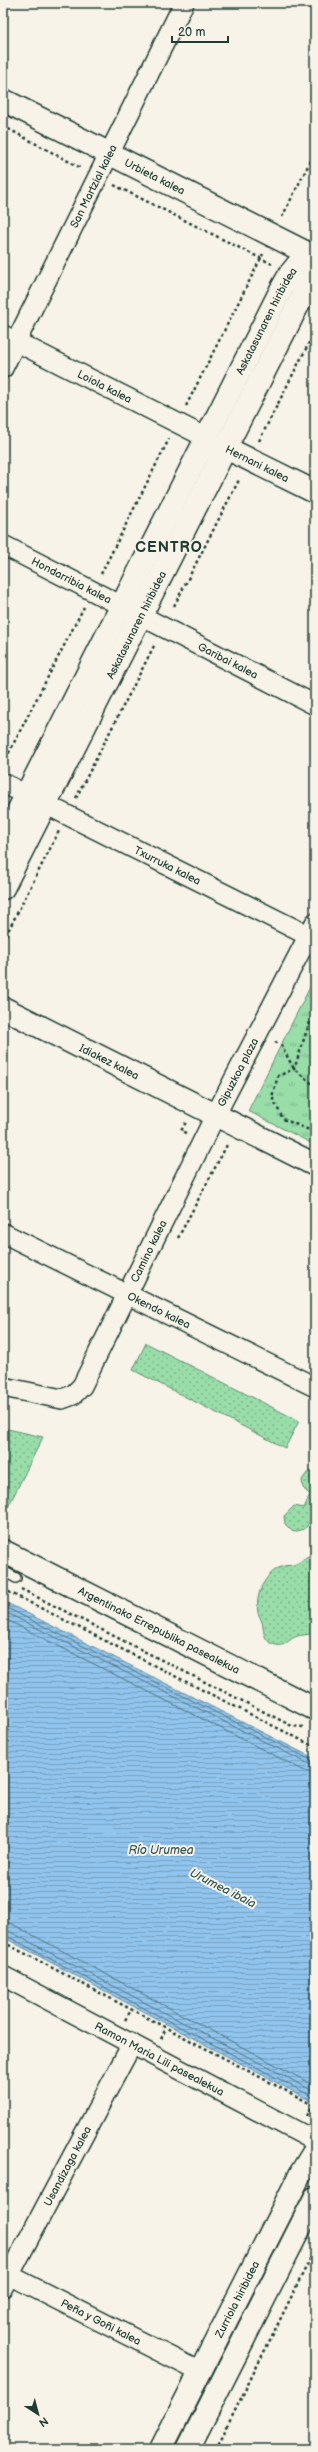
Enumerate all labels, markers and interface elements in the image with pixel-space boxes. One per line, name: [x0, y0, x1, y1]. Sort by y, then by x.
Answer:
scale bar: [172, 18, 228, 44]
text: 20 m: [178, 25, 205, 40]
street label: San Martzial kalea: [68, 143, 120, 230]
street label: Urbieta kalea: [122, 156, 187, 198]
street label: Askatasunaren hiribidea: [233, 265, 300, 377]
street label: Loiola kalea: [75, 368, 134, 406]
street label: Hernani kalea: [223, 443, 291, 485]
district label: CENTRO: [135, 538, 203, 557]
street label: Hondarribia kalea: [29, 555, 113, 606]
street label: Askatasunaren hiribidea: [104, 569, 169, 681]
street label: Garibai kalea: [196, 640, 260, 682]
street label: Txurruka kalea: [132, 844, 203, 888]
street label: Gipuzkoa plaza: [215, 1036, 261, 1109]
street label: Idiakez kalea: [77, 1041, 141, 1082]
street label: Camino kalea: [128, 1218, 170, 1285]
street label: Okendo kalea: [125, 1289, 192, 1331]
street label: Argentinako Errepublika pasealekua: [76, 1584, 242, 1677]
water label: Río Urumea: [128, 1843, 194, 1858]
water label: Urumea ibaia: [187, 1865, 259, 1912]
street label: Ramon Maria Lili pasealekua: [92, 2020, 226, 2099]
street label: Usandizaga kalea: [41, 2124, 94, 2208]
street label: Zurriola hiribidea: [212, 2259, 262, 2341]
street label: Peña y Goñi kalea: [59, 2296, 143, 2348]
north arrow: [18, 2394, 58, 2434]
text: N: [36, 2414, 51, 2429]

